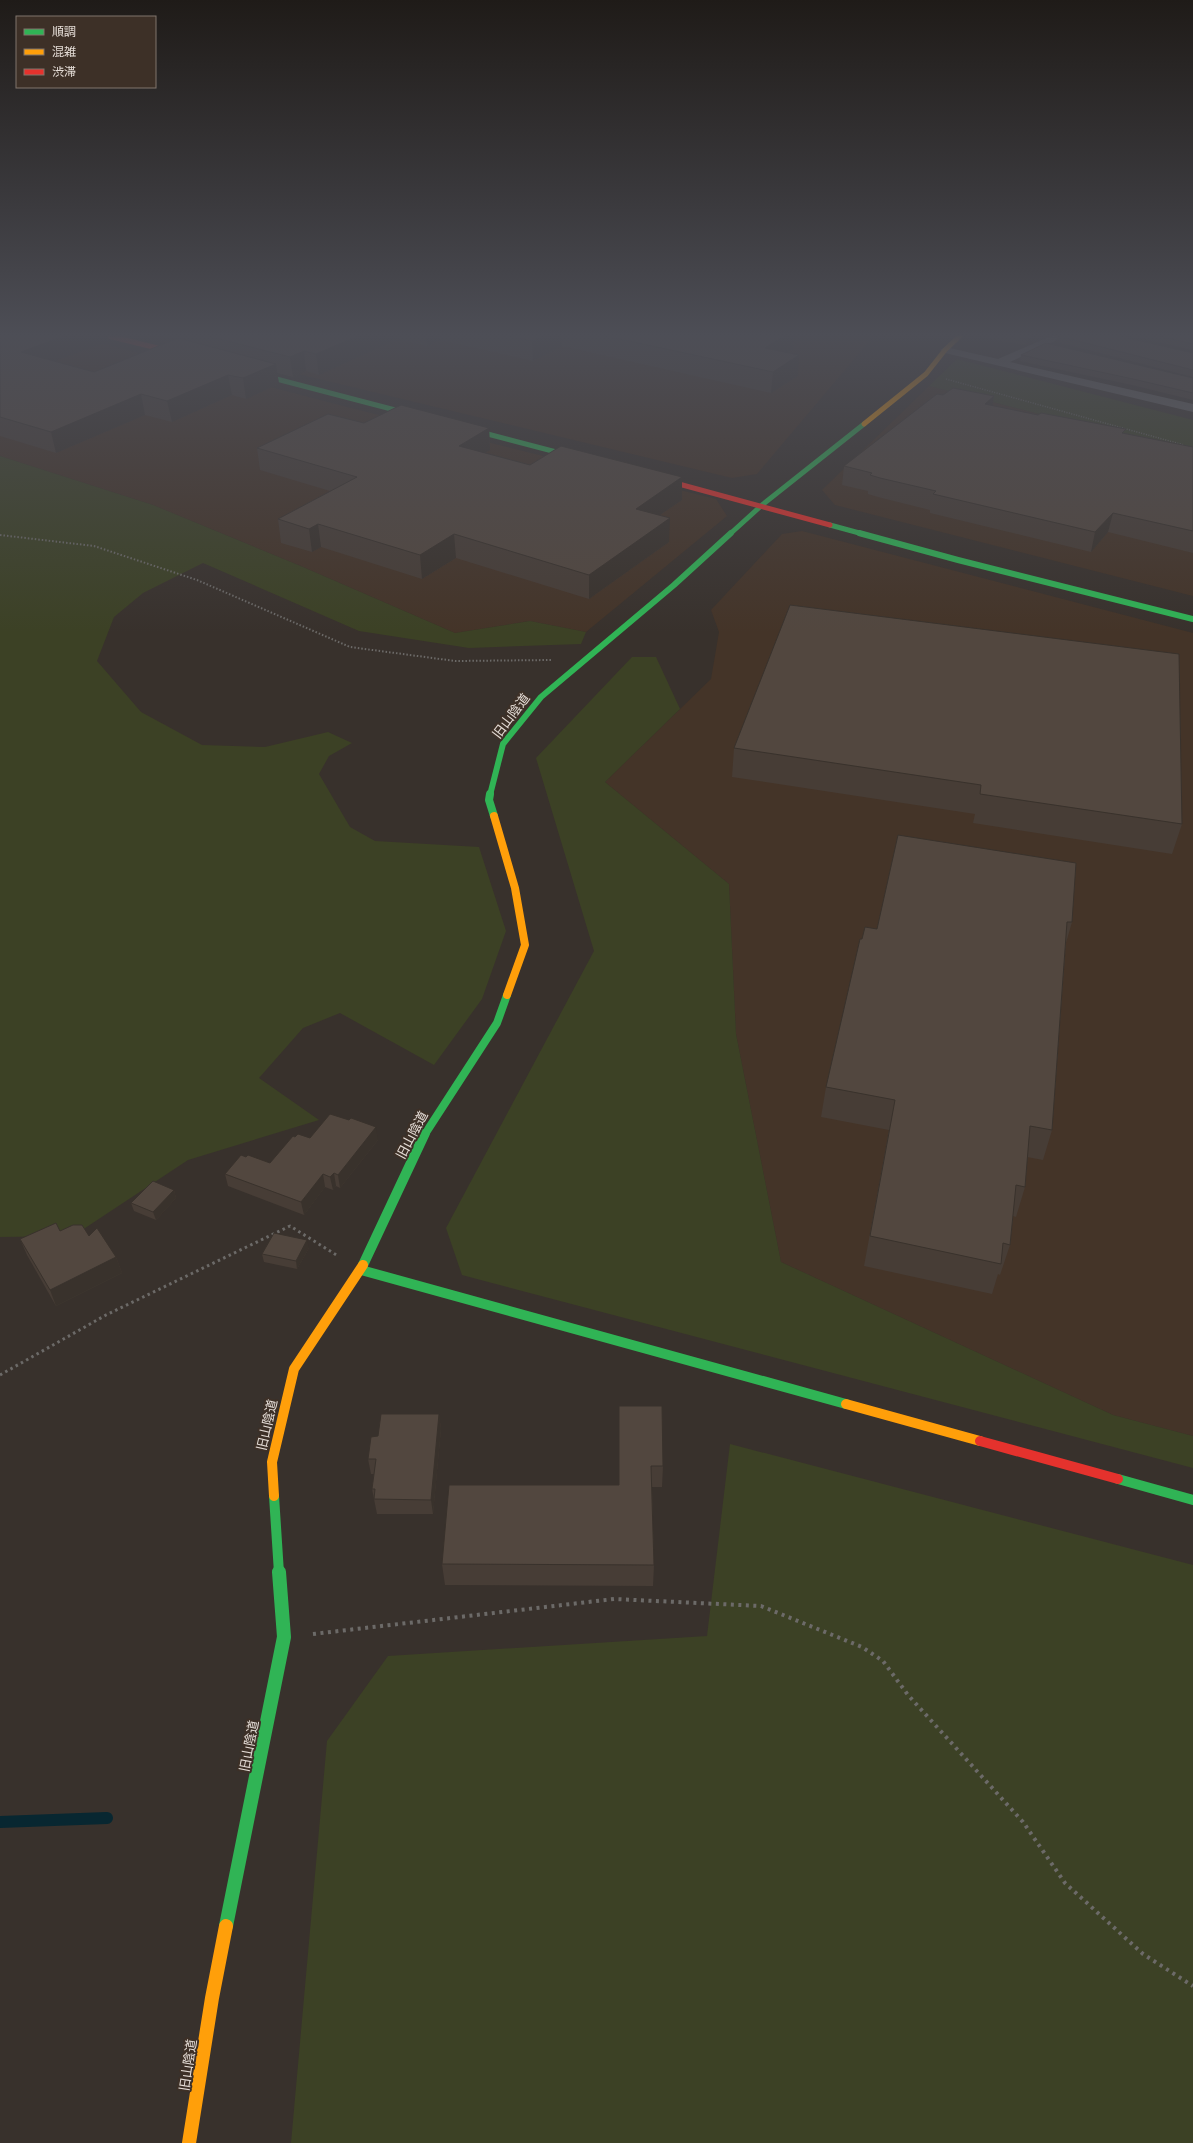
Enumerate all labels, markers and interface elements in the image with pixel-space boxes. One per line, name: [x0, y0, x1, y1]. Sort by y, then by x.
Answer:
legend: [16, 16, 156, 88]
text: 順調: [52, 24, 76, 40]
text: 混雑: [52, 44, 76, 60]
text: 渋滞: [52, 64, 76, 80]
street label: 旧山陰道: [489, 690, 533, 742]
street label: 旧山陰道: [392, 1108, 432, 1162]
street label: 旧山陰道: [253, 1398, 281, 1452]
street label: 旧山陰道: [236, 1719, 262, 1773]
street label: 旧山陰道: [176, 2038, 200, 2092]

